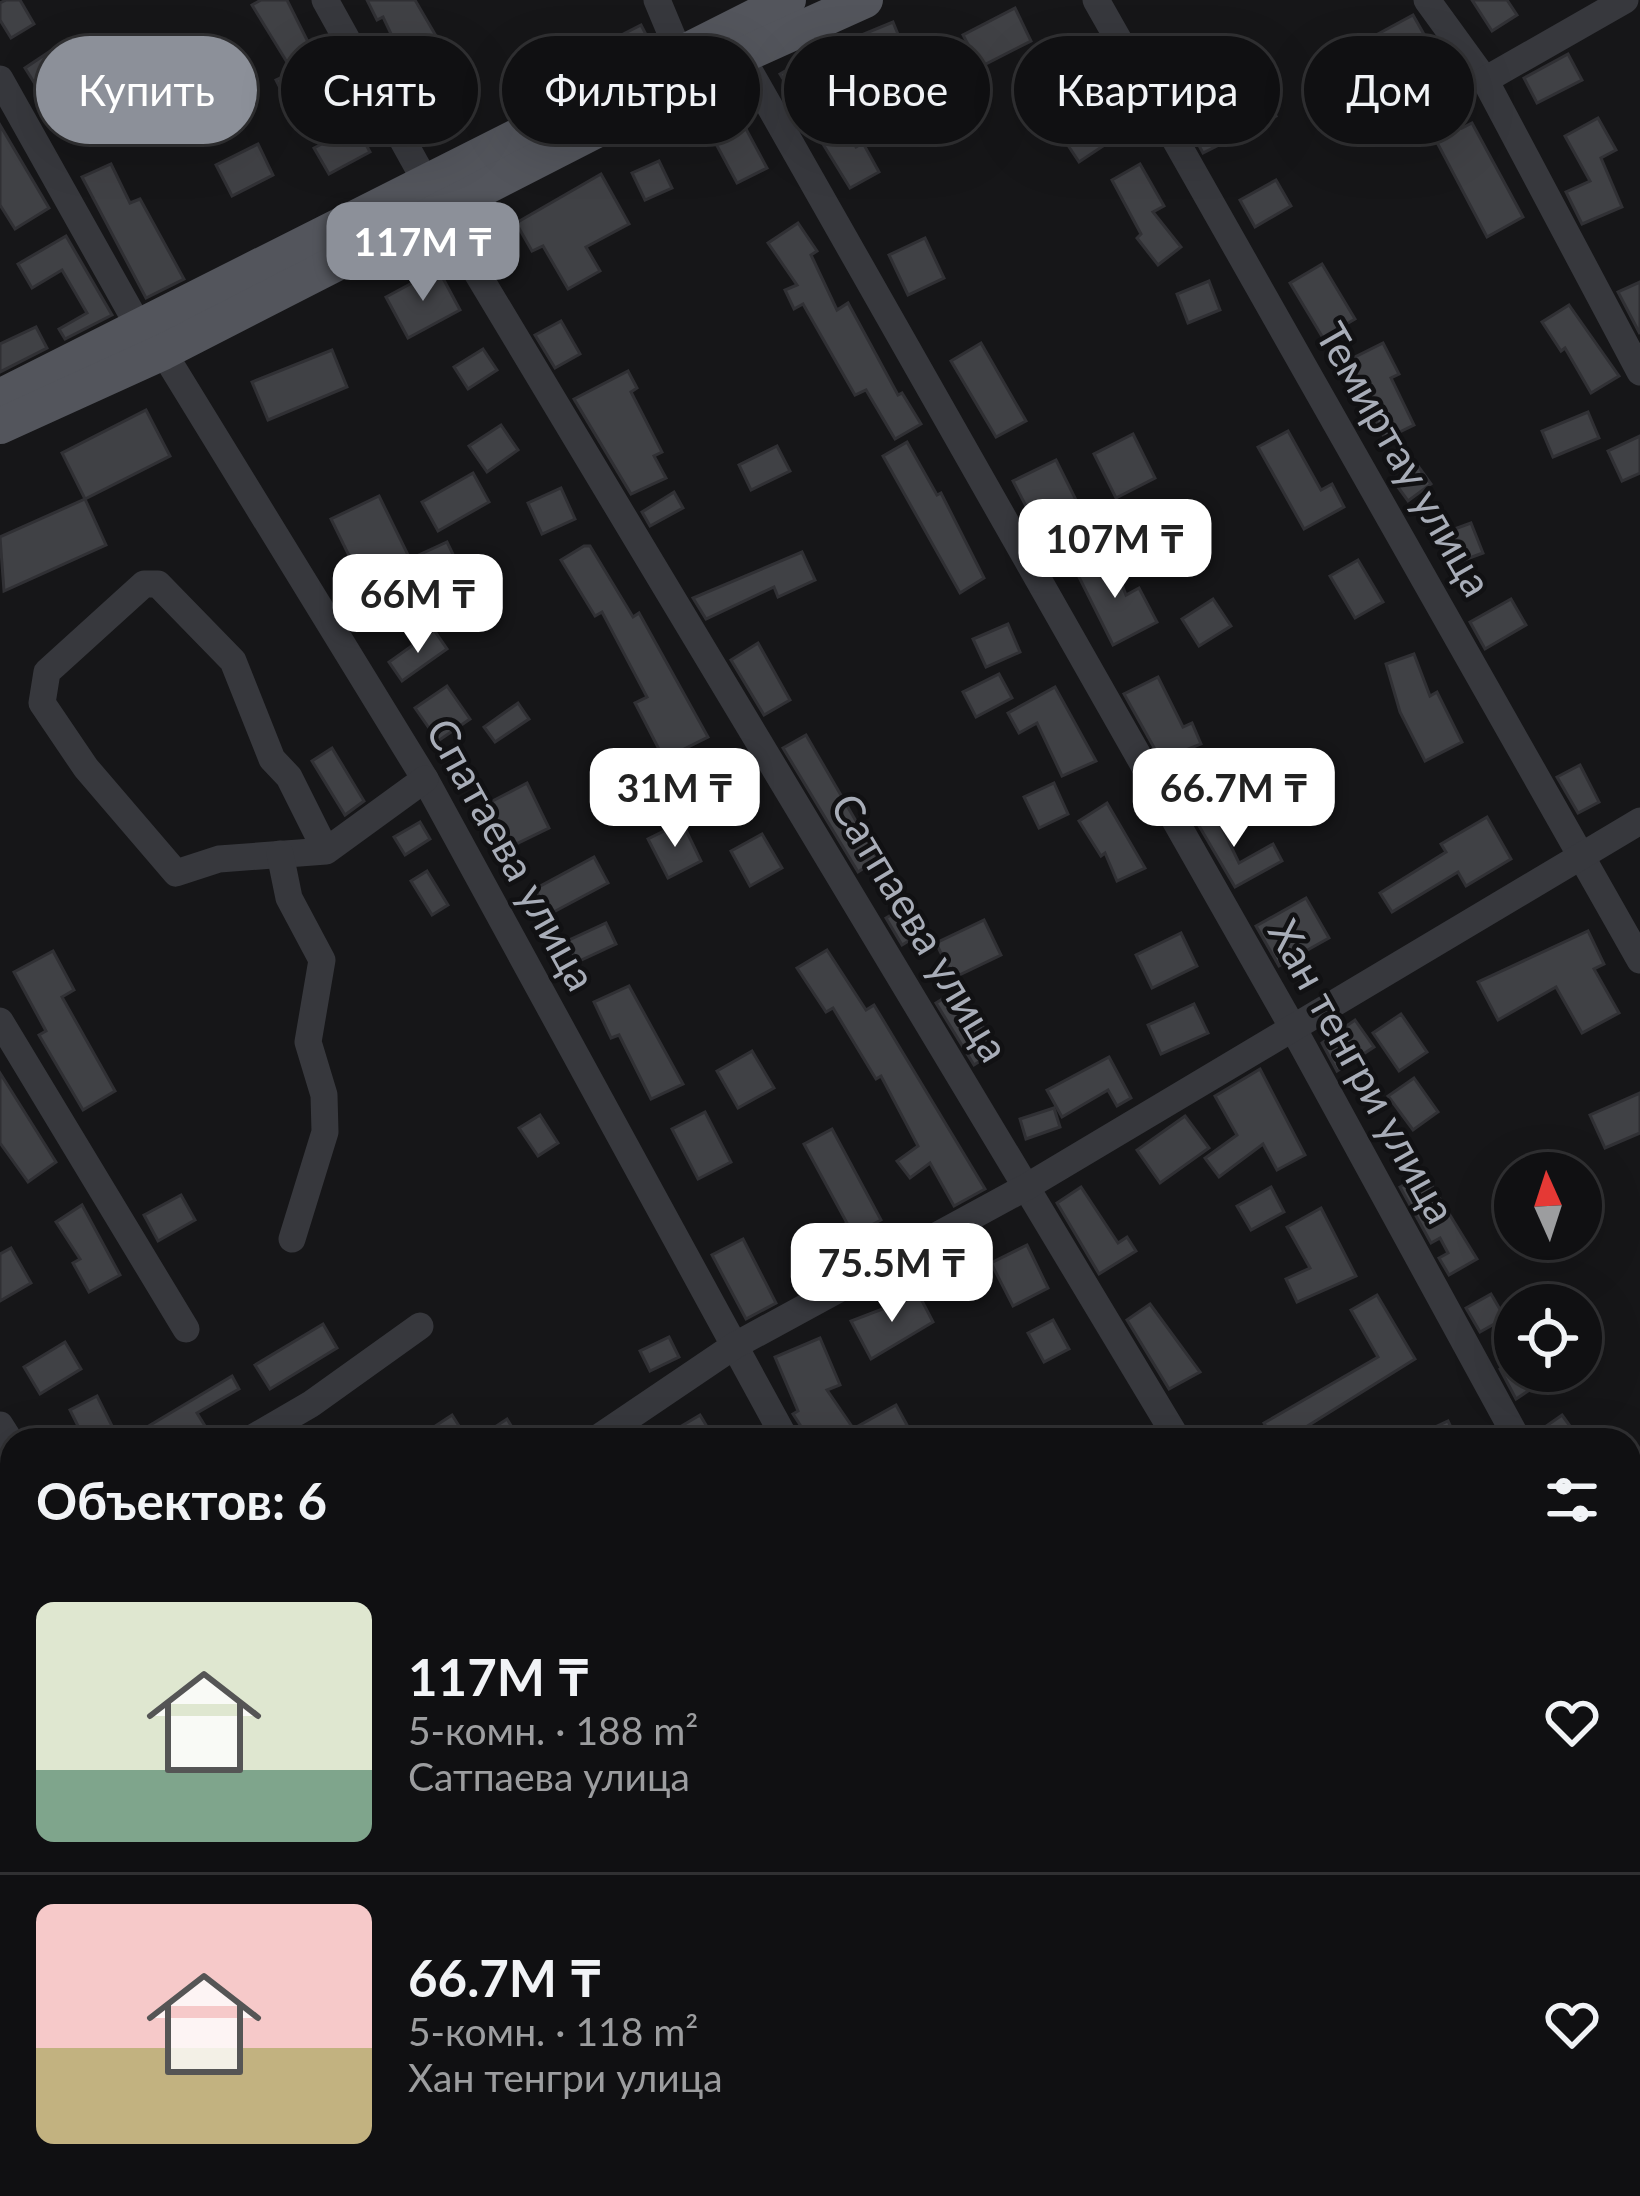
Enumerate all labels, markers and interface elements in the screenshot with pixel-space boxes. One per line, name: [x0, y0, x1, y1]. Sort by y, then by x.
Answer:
chip: Купить: [36, 36, 257, 144]
chip: Снять: [281, 36, 478, 144]
chip: Фильтры: [502, 36, 760, 144]
chip: Новое: [784, 36, 990, 144]
chip: Квартира: [1014, 36, 1280, 144]
chip: Дом: [1304, 36, 1474, 144]
pin: 117M ₸: [325, 202, 521, 304]
text: 117M ₸: [353, 218, 493, 264]
street label: Темиртау улица: [1307, 314, 1503, 604]
pin: 107M ₸: [1017, 499, 1213, 601]
text: 107M ₸: [1045, 515, 1185, 561]
pin: 66M ₸: [334, 554, 502, 656]
text: 66M ₸: [360, 570, 476, 616]
street label: Спатаева улица: [417, 709, 607, 999]
pin: 31M ₸: [591, 748, 759, 850]
pin: 66.7M ₸: [1123, 748, 1345, 850]
text: 31M ₸: [617, 764, 733, 810]
text: 66.7M ₸: [1160, 764, 1308, 810]
street label: Сатпаева улица: [821, 784, 1021, 1070]
street label: Хан тенгри улица: [1259, 911, 1467, 1231]
north arrow: [1494, 1152, 1602, 1260]
map controls: [1494, 1152, 1602, 1392]
pin: 75.5M ₸: [781, 1223, 1003, 1325]
text: 75.5M ₸: [818, 1239, 966, 1285]
button: locate: [1494, 1284, 1602, 1392]
icon: filters: [1539, 1467, 1605, 1533]
text: Объектов: 6: [36, 1470, 327, 1531]
text: 117M ₸: [408, 1646, 590, 1707]
icon: home: [132, 1650, 276, 1794]
icon: heart: [1539, 1689, 1605, 1755]
text: 5-комн. · 188 m²: [408, 1707, 698, 1753]
text: Сатпаева улица: [408, 1753, 690, 1799]
text: 66.7M ₸: [408, 1947, 602, 2008]
icon: home: [132, 1952, 276, 2096]
icon: heart: [1539, 1991, 1605, 2057]
text: 5-комн. · 118 m²: [408, 2008, 698, 2054]
text: Хан тенгри улица: [408, 2054, 723, 2100]

